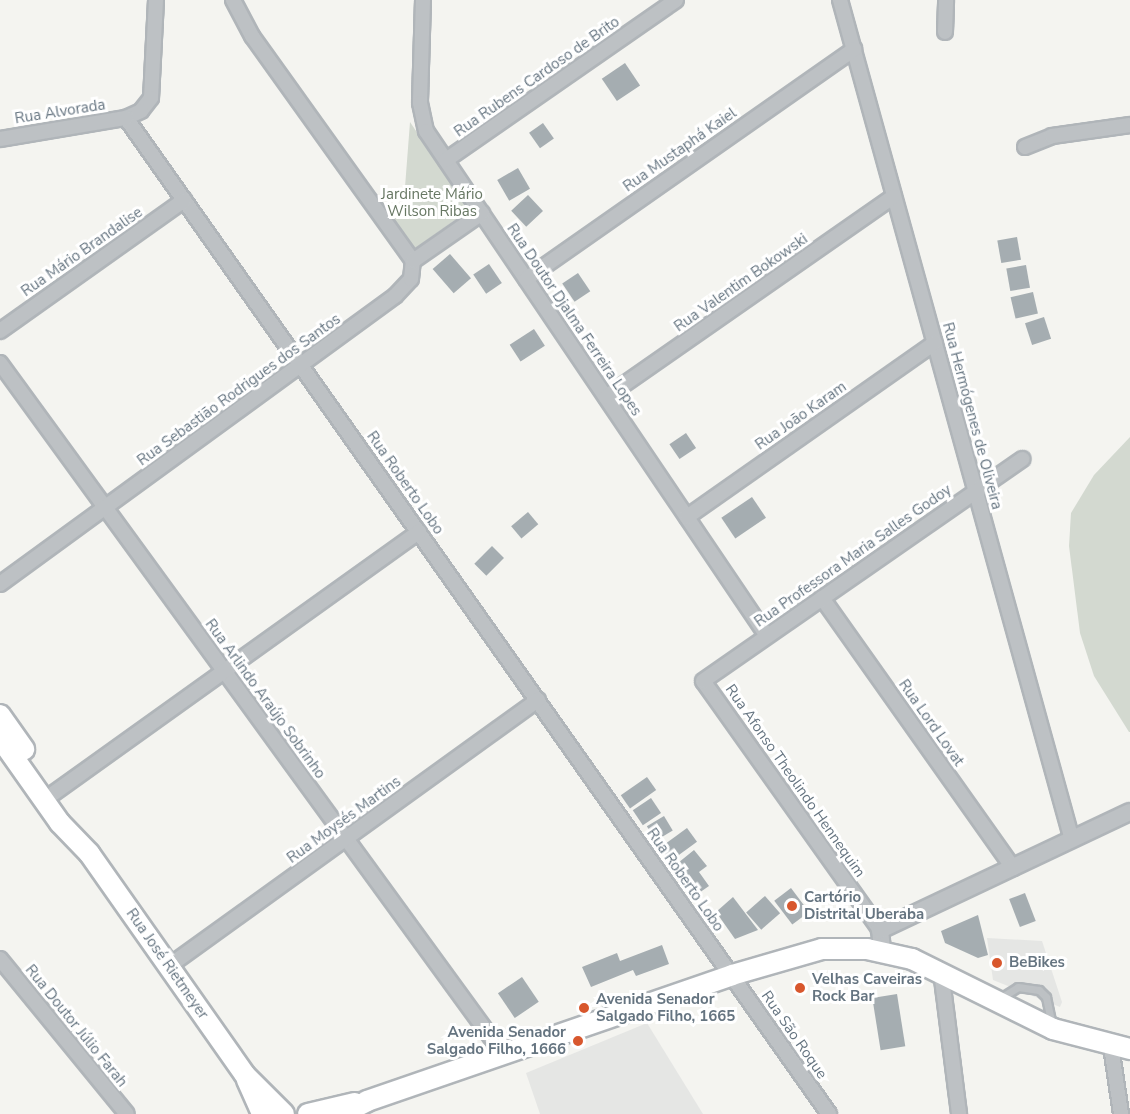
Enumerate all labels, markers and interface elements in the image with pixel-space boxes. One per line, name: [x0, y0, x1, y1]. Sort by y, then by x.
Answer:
street label: Rua Rubens Cardoso de Brito: [451, 13, 623, 141]
street label: Rua Alvorada: [13, 96, 107, 128]
street label: Rua Mustaphá Kaiel: [620, 104, 740, 196]
park label: Jardinete Mário Wilson Ribas: [381, 185, 483, 220]
street label: Rua Mário Brandalise: [18, 203, 146, 301]
street label: Rua Doutor Djalma Ferreira Lopes: [503, 220, 645, 420]
street label: Rua Valentim Bokowski: [671, 230, 811, 336]
street label: Rua Sebastião Rodrigues dos Santos: [134, 310, 344, 470]
street label: Rua Hermógenes de Oliveira: [938, 321, 1006, 511]
street label: Rua João Karam: [752, 378, 850, 454]
street label: Rua Roberto Lobo: [363, 428, 447, 538]
street label: Rua Professora Maria Salles Godoy: [751, 481, 955, 631]
street label: Rua Arlindo Araújo Sobrinho: [201, 616, 329, 782]
street label: Rua Lord Lovat: [894, 676, 968, 770]
street label: Rua Afonso Theolindo Hennequim: [721, 681, 869, 881]
street label: Rua Moysés Martins: [284, 773, 404, 867]
street label: Rua Roberto Lobo: [643, 825, 727, 935]
place label: Cartório Distrital Uberaba: [804, 888, 924, 923]
marker: Cartório Distrital Uberaba: [785, 899, 799, 913]
street label: Rua José Rietmeyer: [122, 905, 212, 1023]
place label: BeBikes: [1009, 954, 1065, 972]
marker: BeBikes: [990, 956, 1004, 970]
street label: Rua Doutor Júlio Farah: [21, 961, 131, 1091]
place label: Velhas Caveiras Rock Bar: [812, 970, 922, 1005]
marker: Velhas Caveiras Rock Bar: [793, 981, 807, 995]
street label: Rua São Roque: [757, 988, 831, 1082]
place label: Avenida Senador Salgado Filho, 1665: [596, 990, 735, 1025]
marker: Avenida Senador Salgado Filho, 1665: [577, 1001, 591, 1015]
place label: Avenida Senador Salgado Filho, 1666: [427, 1023, 566, 1058]
marker: Avenida Senador Salgado Filho, 1666: [571, 1034, 585, 1048]

